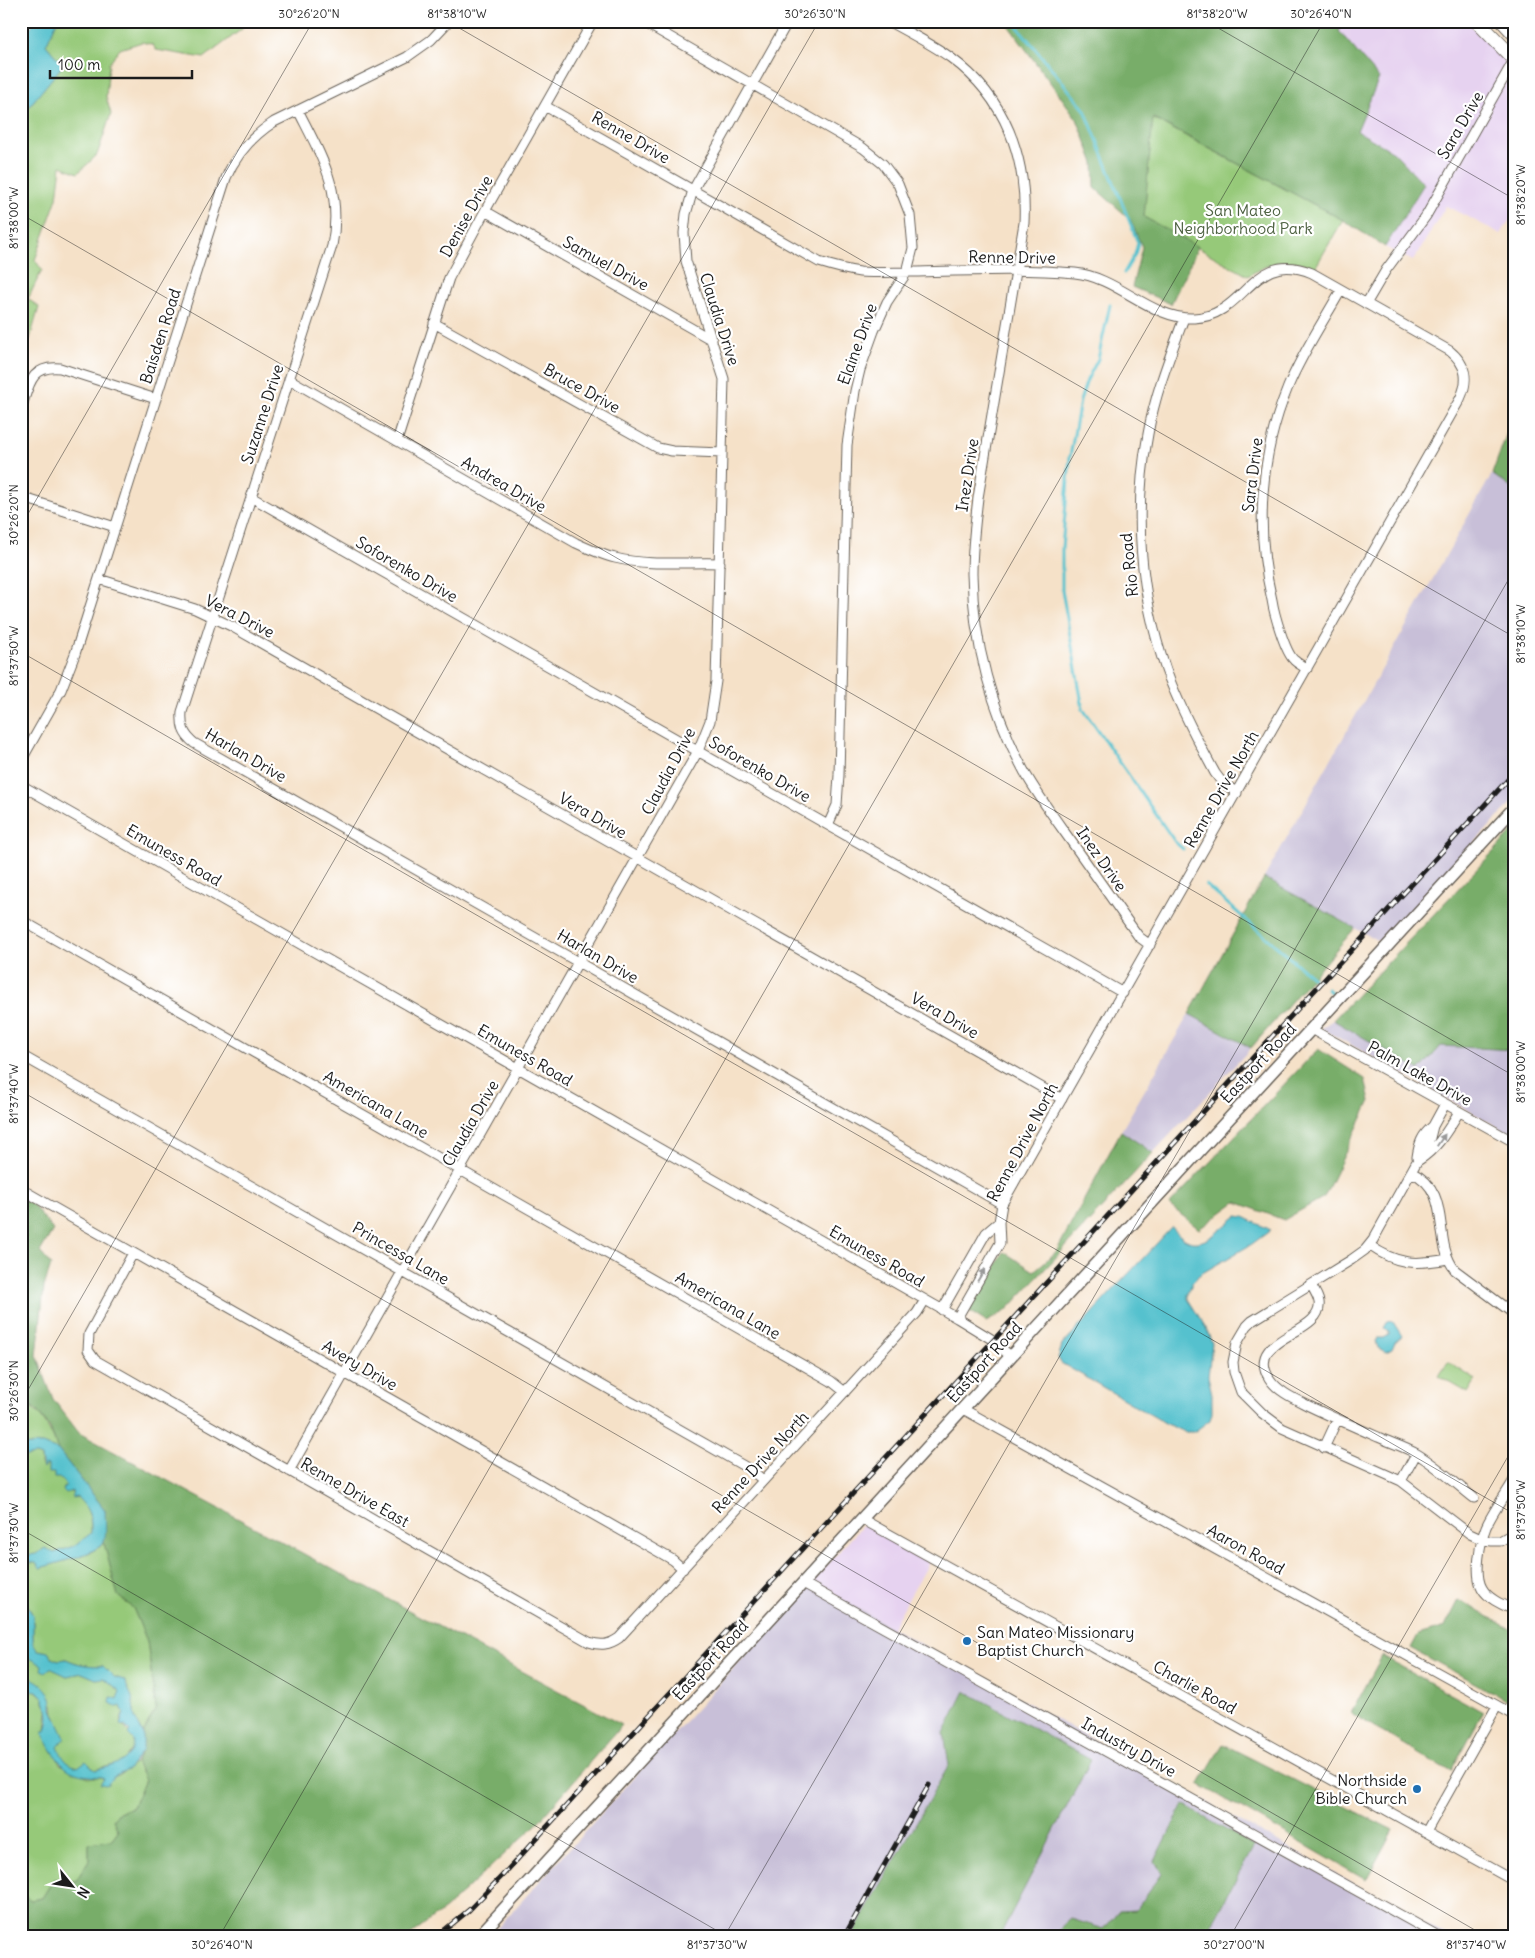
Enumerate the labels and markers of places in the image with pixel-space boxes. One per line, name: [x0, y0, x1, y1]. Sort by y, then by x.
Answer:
place label: San Mateo Missionary Baptist Church: [977, 1622, 1134, 1660]
marker: San Mateo Missionary Baptist Church: [961, 1635, 973, 1647]
place label: Northside Bible Church: [1315, 1770, 1407, 1808]
marker: Northside Bible Church: [1411, 1783, 1423, 1795]

